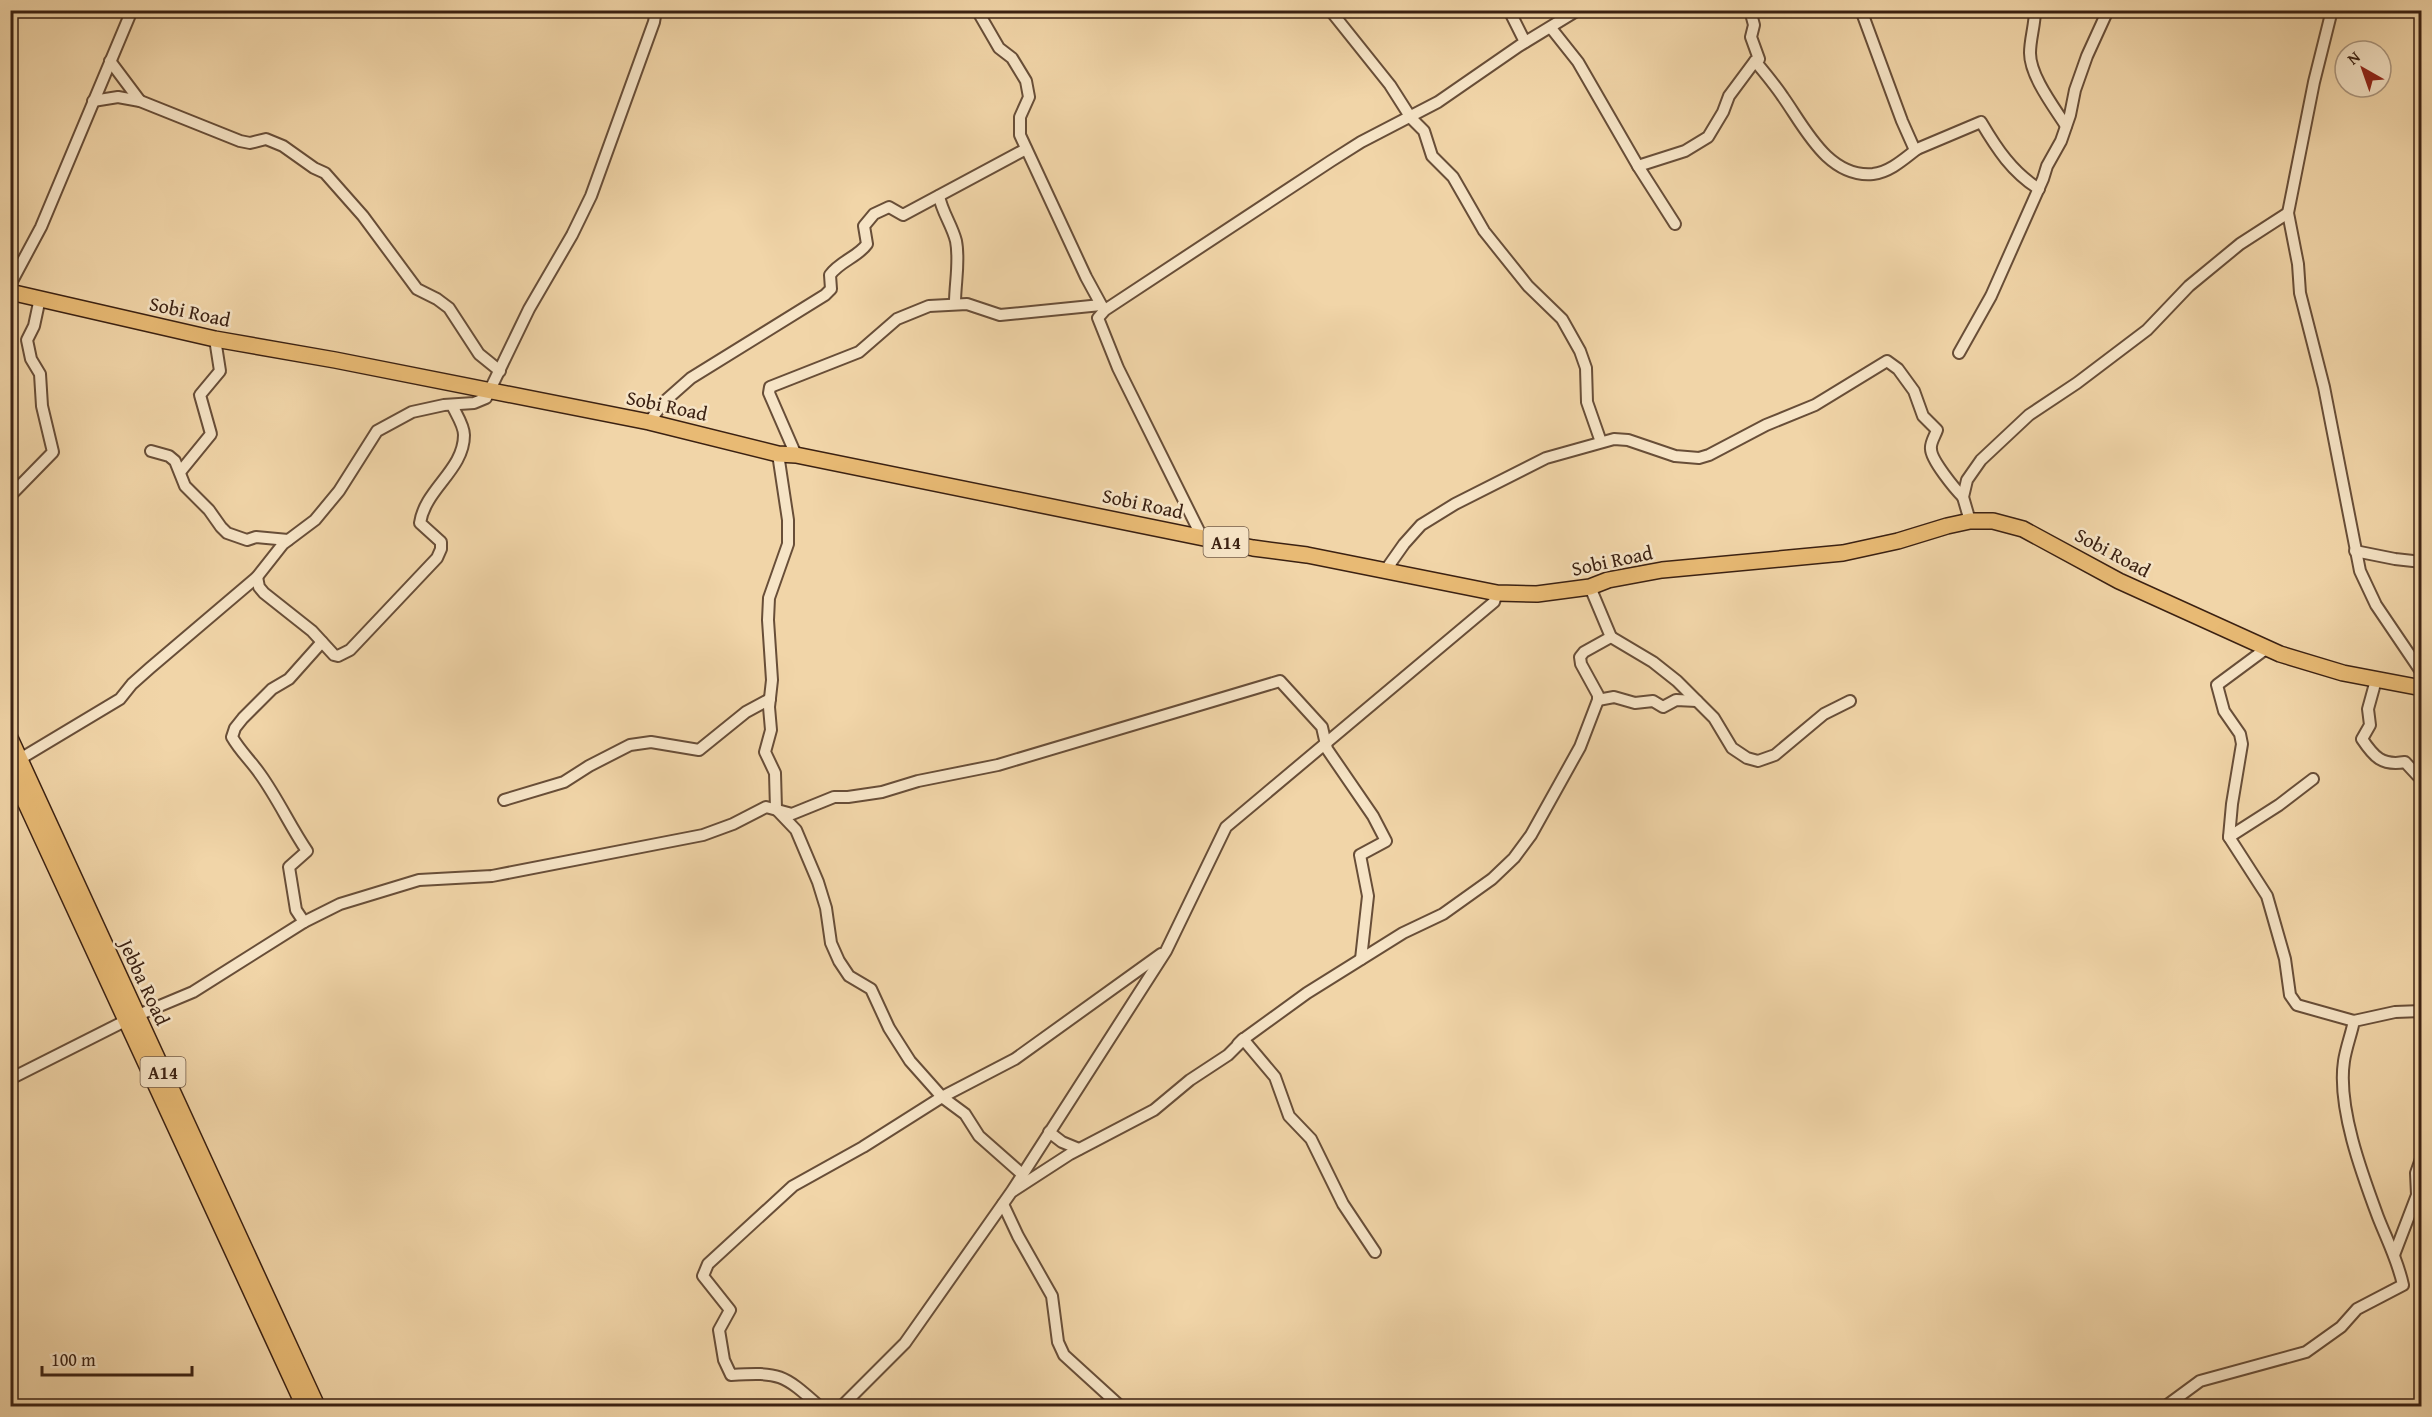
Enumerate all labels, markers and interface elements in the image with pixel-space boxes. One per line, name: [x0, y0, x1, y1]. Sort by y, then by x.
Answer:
north arrow: [2333, 39, 2393, 99]
text: N: [2342, 45, 2365, 70]
street label: Sobi Road: [147, 288, 234, 334]
street label: Sobi Road: [624, 382, 711, 428]
street label: Sobi Road: [1100, 480, 1187, 526]
street label: Sobi Road: [2070, 520, 2156, 584]
road number: A14: [1204, 527, 1248, 557]
street label: Sobi Road: [1569, 537, 1656, 583]
street label: Jebba Road: [111, 931, 178, 1030]
road number: A14: [140, 1057, 186, 1087]
scale bar: [42, 1339, 192, 1377]
text: 100 m: [51, 1346, 96, 1373]

